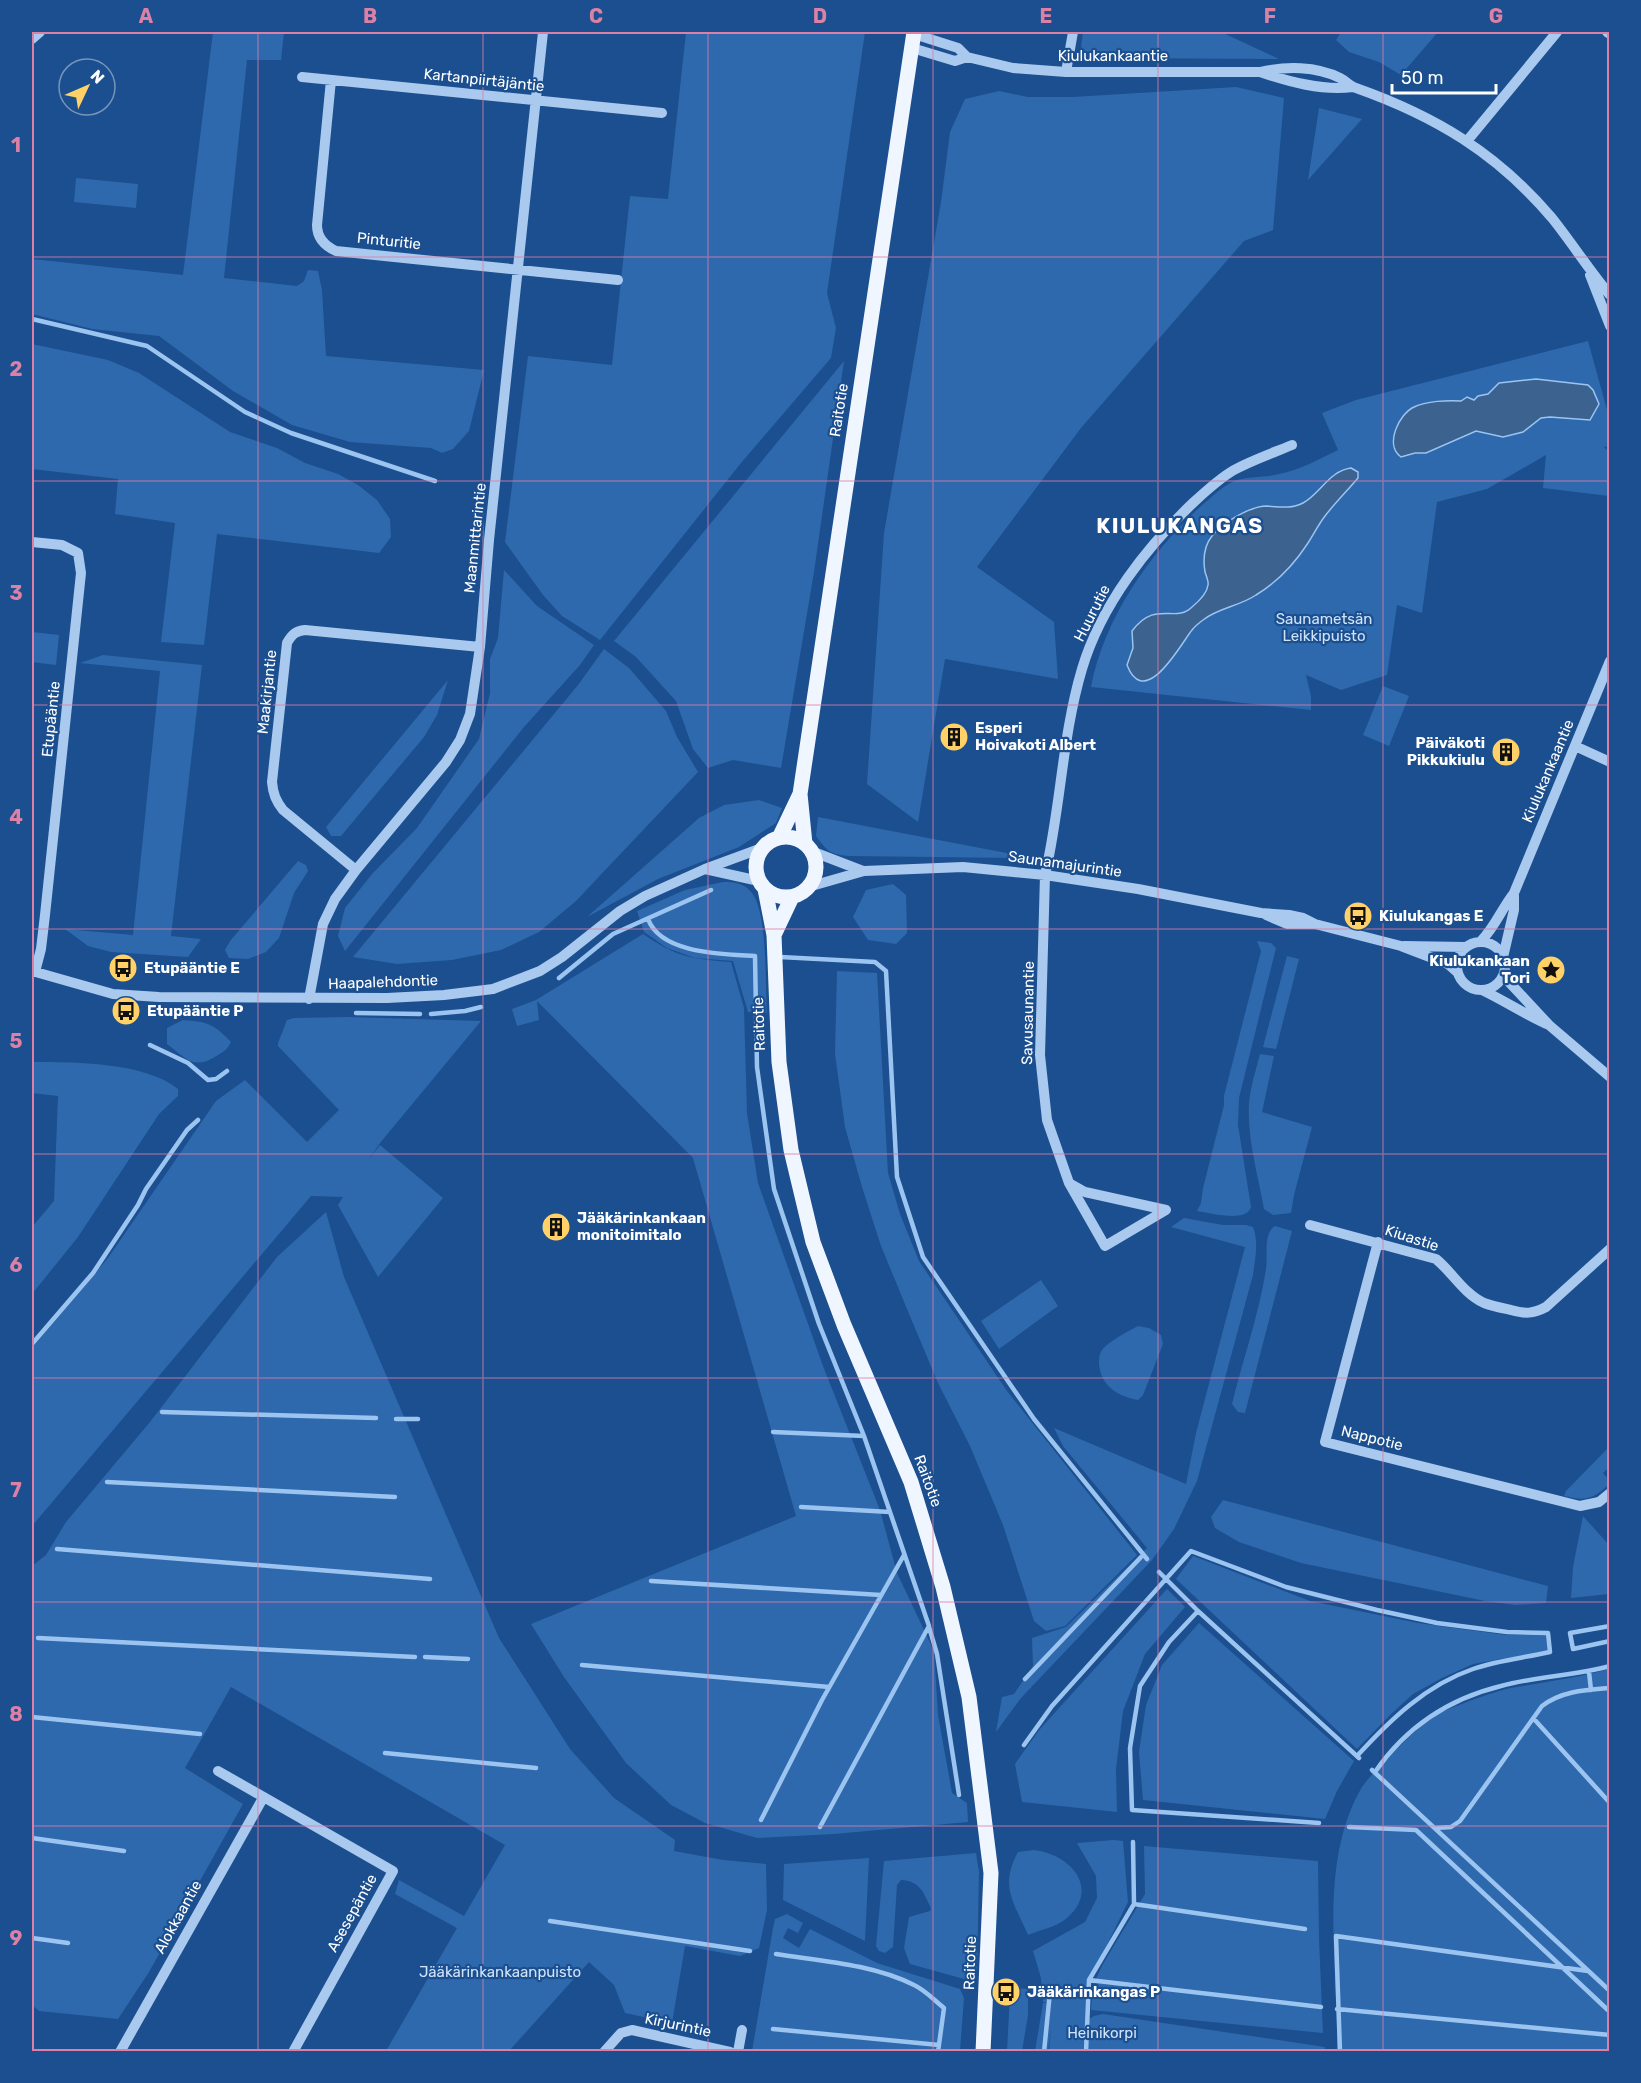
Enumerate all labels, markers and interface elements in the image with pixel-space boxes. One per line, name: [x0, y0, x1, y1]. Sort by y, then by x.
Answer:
text: A: [139, 4, 154, 28]
text: B: [363, 4, 377, 28]
text: C: [589, 4, 603, 28]
text: D: [813, 4, 827, 28]
text: E: [1040, 4, 1052, 28]
text: F: [1264, 4, 1276, 28]
text: G: [1489, 4, 1503, 28]
street label: Kiulukankaantie: [1058, 47, 1168, 65]
north arrow: [57, 57, 117, 117]
scale bar: [1392, 57, 1496, 95]
street label: Kartanpiirtäjäntie: [423, 65, 545, 95]
text: N: [87, 66, 108, 88]
text: 50 m: [1401, 67, 1444, 89]
text: 1: [11, 133, 21, 157]
street label: Pinturitie: [356, 229, 422, 253]
text: 2: [10, 357, 23, 381]
street label: Raitotie: [826, 382, 852, 438]
street label: Maanmittarintie: [460, 482, 490, 594]
district label: KIULUKANGAS: [1096, 513, 1264, 538]
text: 3: [9, 581, 23, 605]
street label: Huurutie: [1070, 582, 1114, 644]
park label: Saunametsän Leikkipuisto: [1276, 610, 1372, 645]
street label: Maakirjantie: [254, 649, 280, 735]
street label: Etupääntie: [38, 680, 64, 758]
street label: Kiulukankaantie: [1518, 717, 1578, 825]
place label: Esperi Hoivakoti Albert: [975, 719, 1096, 754]
building icon: Esperi Hoivakoti Albert: [938, 721, 970, 753]
place label: Päiväkoti Pikkukiulu: [1407, 734, 1485, 769]
building icon: Päiväkoti Pikkukiulu: [1490, 736, 1522, 768]
text: 4: [9, 805, 23, 829]
street label: Saunamajurintie: [1007, 847, 1123, 881]
bus stop icon: Kiulukangas E: [1342, 900, 1374, 932]
place label: Kiulukangas E: [1379, 907, 1483, 925]
bus stop icon: Etupääntie E: [107, 952, 139, 984]
place label: Kiulukankaan Tori: [1429, 952, 1530, 987]
place icon: Kiulukankaan Tori: [1535, 954, 1567, 986]
place label: Etupääntie E: [144, 959, 240, 977]
street label: Savusaunantie: [1018, 961, 1038, 1065]
street label: Haapalehdontie: [328, 971, 438, 993]
bus stop icon: Etupääntie P: [110, 995, 142, 1027]
street label: Raitotie: [749, 997, 769, 1051]
place label: Etupääntie P: [147, 1002, 243, 1020]
text: 5: [10, 1029, 23, 1053]
place label: Jääkärinkankaan monitoimitalo: [577, 1209, 706, 1244]
building icon: Jääkärinkankaan monitoimitalo: [540, 1211, 572, 1243]
street label: Kiuastie: [1383, 1221, 1441, 1255]
text: 6: [9, 1253, 23, 1277]
street label: Nappotie: [1339, 1422, 1405, 1454]
street label: Raitotie: [910, 1453, 946, 1509]
text: 7: [10, 1478, 22, 1502]
text: 8: [9, 1702, 23, 1726]
street label: Asesepäntie: [323, 1871, 381, 1955]
street label: Alokkaantie: [150, 1877, 206, 1957]
text: 9: [10, 1926, 23, 1950]
street label: Raitotie: [960, 1936, 980, 1990]
park label: Jääkärinkankaanpuisto: [419, 1963, 581, 1981]
bus stop icon: Jääkärinkangas P: [990, 1976, 1022, 2008]
place label: Jääkärinkangas P: [1027, 1983, 1160, 2001]
street label: Kirjurintie: [643, 2009, 713, 2041]
park label: Heinikorpi: [1067, 2024, 1137, 2042]

